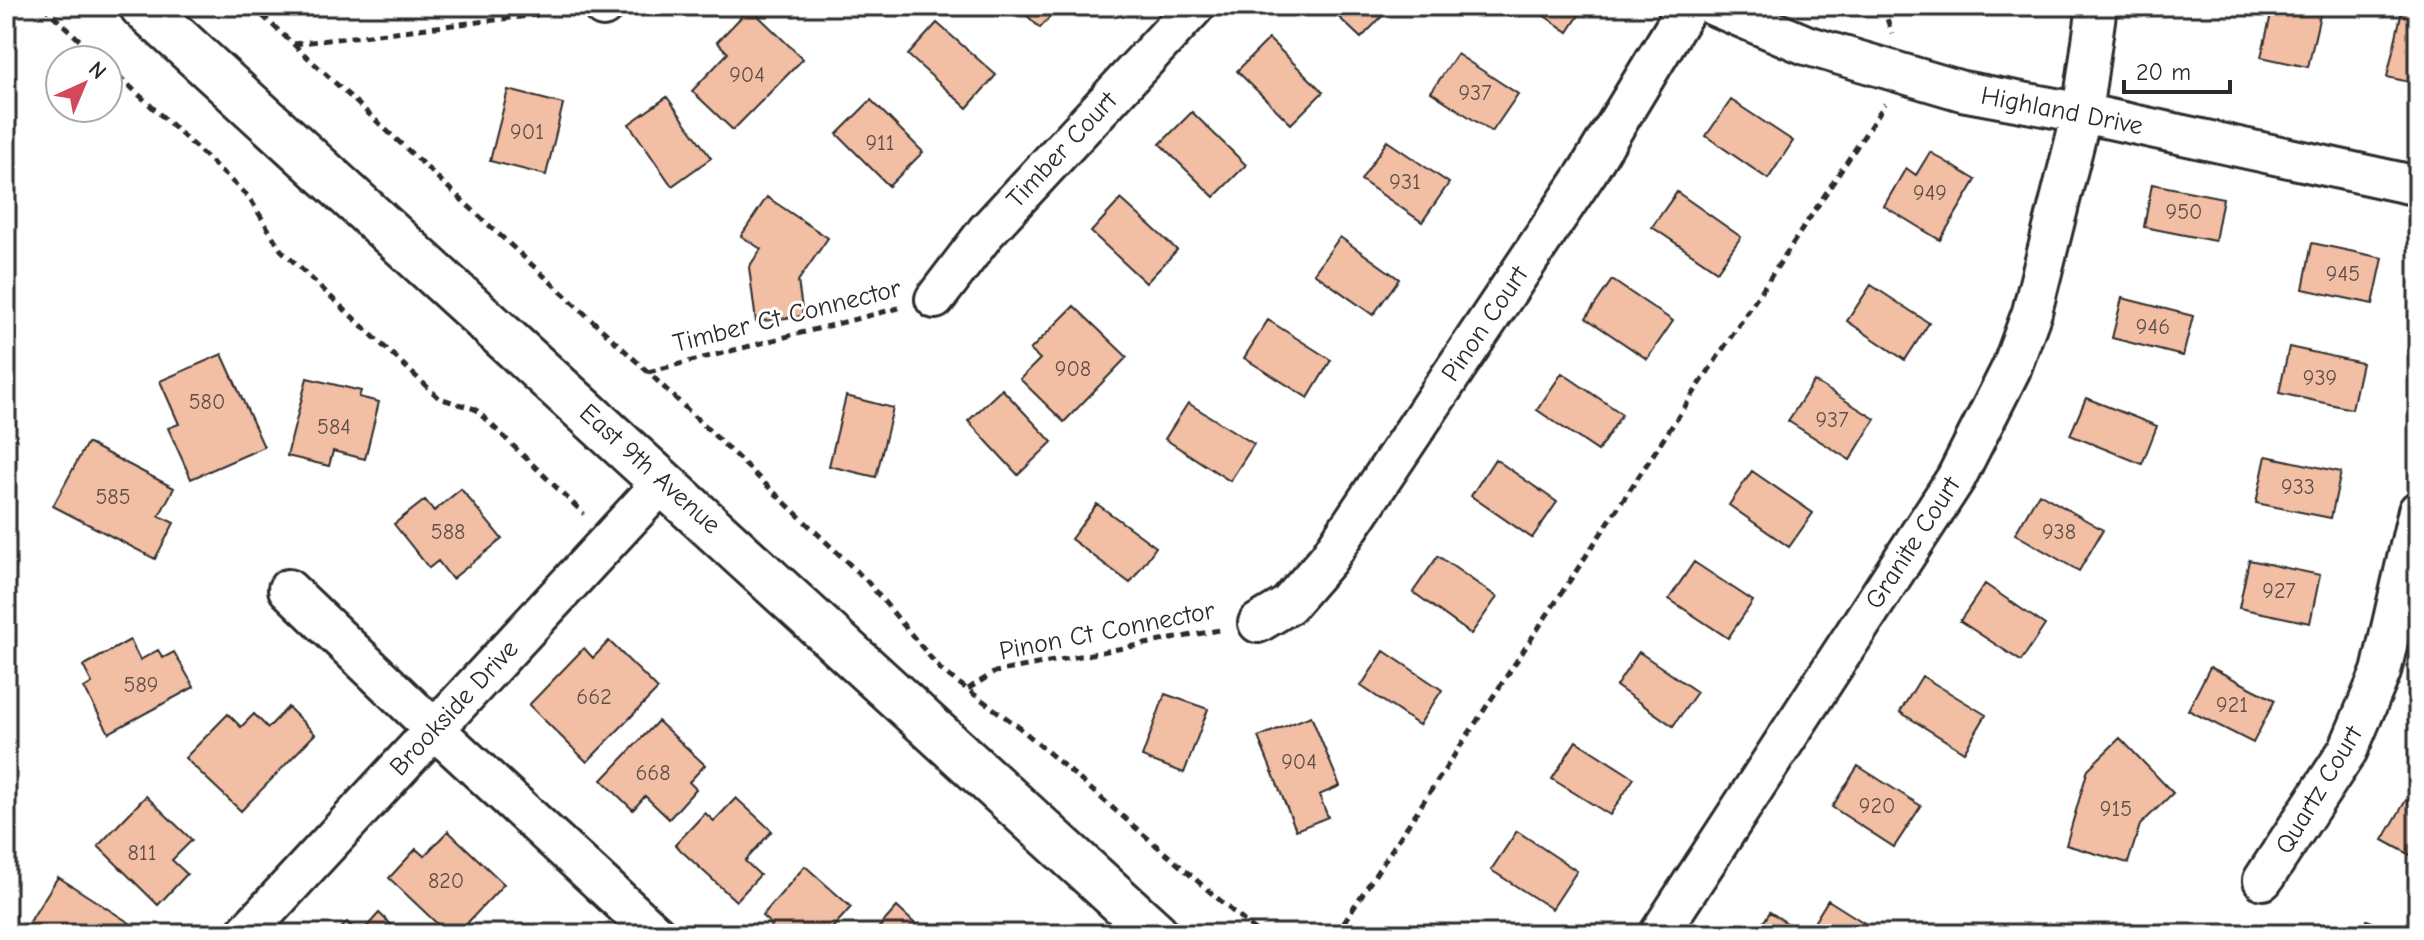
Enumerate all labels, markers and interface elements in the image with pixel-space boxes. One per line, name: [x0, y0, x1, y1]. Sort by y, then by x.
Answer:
north arrow: [44, 44, 124, 124]
scale bar: [2124, 44, 2230, 94]
text: N: [83, 56, 111, 85]
text: 20 m: [2136, 58, 2191, 86]
house number: 904: [729, 62, 765, 88]
house number: 937: [1458, 80, 1492, 106]
street label: Highland Drive: [1978, 81, 2146, 141]
street label: Timber Court: [1001, 85, 1124, 214]
house number: 901: [510, 119, 544, 145]
house number: 911: [865, 130, 895, 156]
house number: 931: [1389, 169, 1421, 195]
house number: 949: [1913, 180, 1947, 206]
house number: 950: [2165, 199, 2203, 225]
street label: Pinon Court: [1436, 259, 1535, 387]
house number: 945: [2326, 261, 2360, 287]
street label: Timber Ct Connector: [670, 273, 905, 359]
house number: 946: [2136, 314, 2170, 340]
house number: 908: [1055, 356, 1091, 382]
house number: 939: [2303, 365, 2337, 391]
house number: 580: [189, 389, 225, 415]
street label: East 9th Avenue: [573, 398, 727, 540]
house number: 937: [1815, 407, 1849, 433]
house number: 584: [317, 414, 351, 440]
street label: Granite Court: [1859, 470, 1968, 615]
house number: 933: [2281, 474, 2315, 500]
house number: 585: [95, 484, 131, 510]
house number: 588: [431, 519, 465, 545]
house number: 938: [2042, 519, 2076, 545]
house number: 927: [2262, 578, 2296, 604]
street label: Pinon Ct Connector: [997, 595, 1218, 667]
street label: Brookside Drive: [384, 634, 524, 782]
house number: 589: [124, 672, 158, 698]
house number: 662: [576, 684, 612, 710]
house number: 921: [2216, 692, 2248, 718]
street label: Quartz Court: [2269, 719, 2370, 859]
house number: 904: [1281, 749, 1317, 775]
house number: 668: [635, 760, 671, 786]
house number: 920: [1859, 793, 1895, 819]
house number: 915: [2100, 796, 2132, 822]
house number: 811: [128, 840, 156, 866]
house number: 820: [428, 868, 464, 894]

